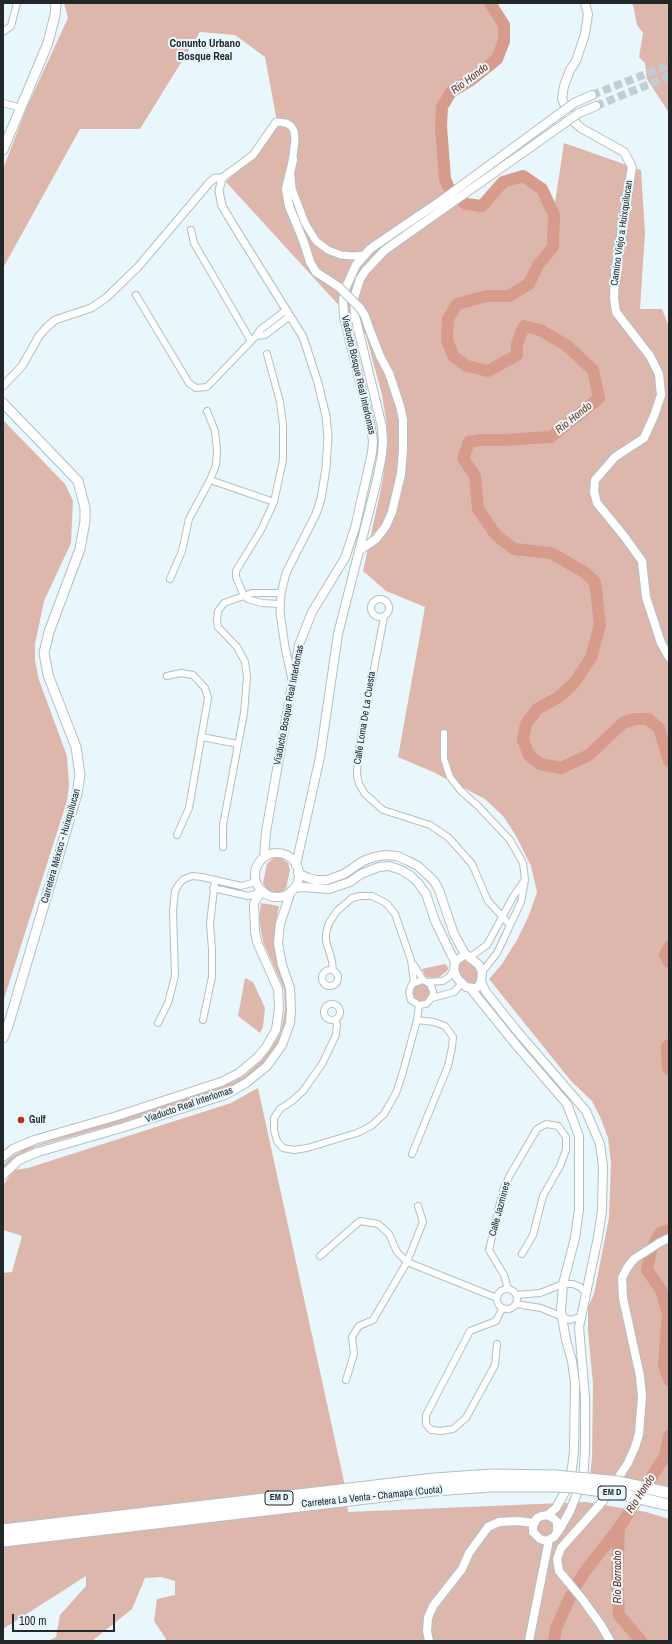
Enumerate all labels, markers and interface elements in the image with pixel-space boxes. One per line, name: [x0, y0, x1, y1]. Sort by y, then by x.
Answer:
district label: Conunto Urbano Bosque Real: [169, 37, 241, 63]
water label: Rio Hondo: [449, 61, 491, 97]
street label: Camino Viejo a Huixquilucan: [609, 179, 635, 287]
street label: Viaducto Bosque Real Interlomas: [338, 314, 378, 436]
water label: Rio Hondo: [553, 399, 595, 437]
street label: Viaducto Bosque Real Interlomas: [271, 644, 307, 766]
street label: Calle Loma De La Cuesta: [352, 671, 378, 765]
street label: Carretera México - Huixquilucan: [39, 787, 83, 905]
street label: Viaducto Real Interlomas: [144, 1084, 234, 1126]
place label: Gulf: [29, 1114, 45, 1126]
marker: Gulf: [16, 1115, 26, 1125]
street label: Calle Jazmines: [487, 1180, 513, 1238]
water label: Rio Hondo: [624, 1472, 658, 1516]
street label: Carretera La Venta - Chamapa (Cuota): [301, 1484, 443, 1510]
road number: EM D: [598, 1486, 626, 1500]
road number: EM D: [265, 1491, 293, 1505]
water label: Río Borracho: [611, 1550, 625, 1604]
scale bar: [14, 1606, 117, 1632]
text: 100 m: [19, 1613, 46, 1629]

